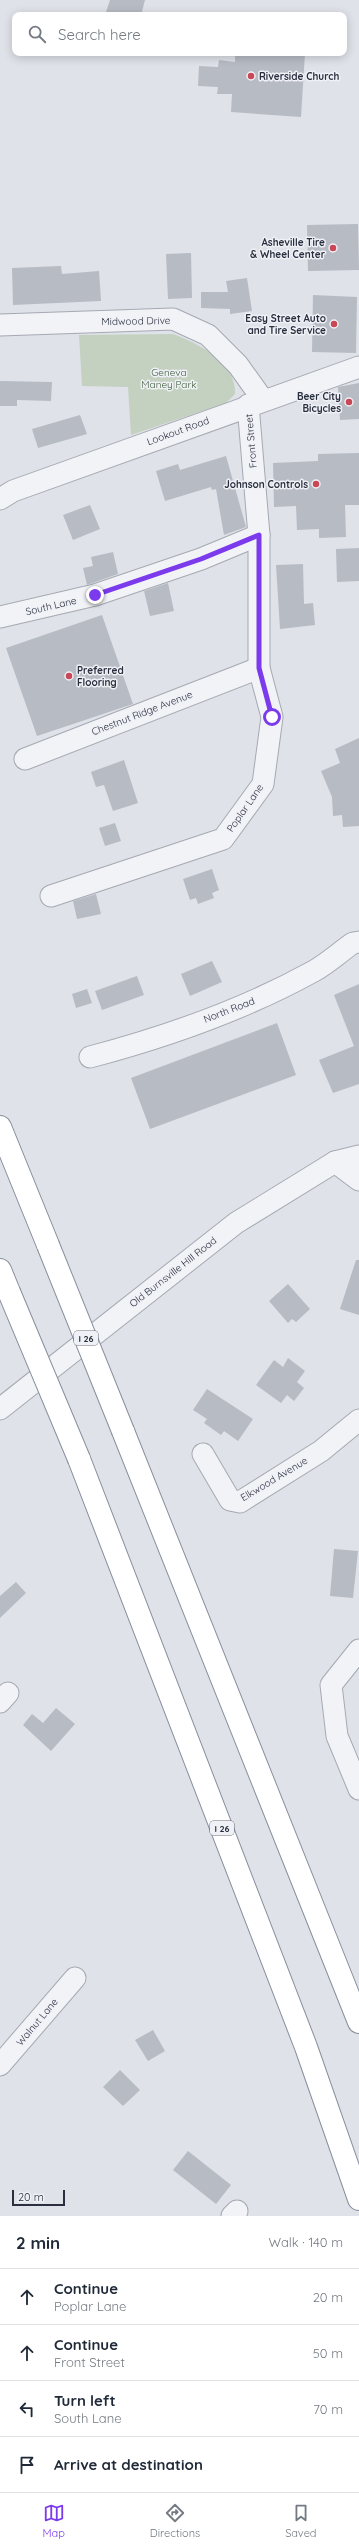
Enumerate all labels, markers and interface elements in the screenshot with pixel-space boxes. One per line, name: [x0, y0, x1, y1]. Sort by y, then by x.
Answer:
search box: [12, 12, 347, 56]
icon: search: [26, 23, 48, 45]
text: Search here: [58, 25, 141, 44]
place label: Riverside Church: [259, 70, 340, 83]
marker: Riverside Church: [246, 71, 256, 81]
place label: Asheville Tire & Wheel Center: [250, 236, 326, 261]
marker: Asheville Tire & Wheel Center: [328, 243, 338, 253]
place label: Easy Street Auto and Tire Service: [245, 312, 326, 337]
street label: Midwood Drive: [101, 314, 171, 328]
marker: Easy Street Auto and Tire Service: [329, 319, 339, 329]
park label: Geneva Maney Park: [141, 366, 197, 391]
place label: Beer City Bicycles: [297, 390, 341, 415]
marker: Beer City Bicycles: [344, 397, 354, 407]
street label: Front Street: [242, 413, 260, 469]
street label: Lookout Road: [145, 414, 211, 448]
place label: Johnson Controls: [224, 478, 308, 491]
marker: Johnson Controls: [311, 479, 321, 489]
route end: [86, 586, 104, 604]
street label: South Lane: [24, 594, 78, 618]
place label: Preferred Flooring: [77, 664, 124, 689]
marker: Preferred Flooring: [64, 671, 74, 681]
street label: Chestnut Ridge Avenue: [90, 688, 195, 738]
route start: [263, 708, 281, 726]
street label: Poplar Lane: [224, 781, 266, 835]
street label: North Road: [202, 994, 256, 1026]
street label: Old Burnsville Hill Road: [127, 1234, 219, 1310]
road number: I 26: [74, 1331, 98, 1345]
street label: Elkwood Avenue: [238, 1454, 310, 1504]
road number: I 26: [210, 1821, 234, 1835]
street label: Walnut Lane: [13, 1995, 61, 2049]
scale bar: [12, 2188, 65, 2207]
text: 20 m: [18, 2190, 44, 2204]
text: 2 min: [16, 2232, 60, 2253]
text: Walk · 140 m: [268, 2234, 343, 2250]
text: Continue: [54, 2279, 118, 2298]
icon: ahead: [16, 2286, 38, 2308]
text: 20 m: [313, 2289, 343, 2305]
text: Poplar Lane: [54, 2298, 126, 2314]
text: Continue: [54, 2335, 118, 2354]
icon: ahead: [16, 2342, 38, 2364]
text: 50 m: [313, 2345, 343, 2361]
text: Front Street: [54, 2354, 125, 2370]
text: Turn left: [54, 2391, 116, 2410]
icon: left: [16, 2398, 38, 2420]
text: 70 m: [313, 2401, 343, 2417]
text: South Lane: [54, 2410, 122, 2426]
icon: arrive: [16, 2454, 38, 2476]
text: Arrive at destination: [54, 2455, 203, 2474]
tab: Map: [42, 2502, 65, 2540]
tab: Directions: [150, 2502, 200, 2540]
tab: Saved: [285, 2502, 317, 2540]

